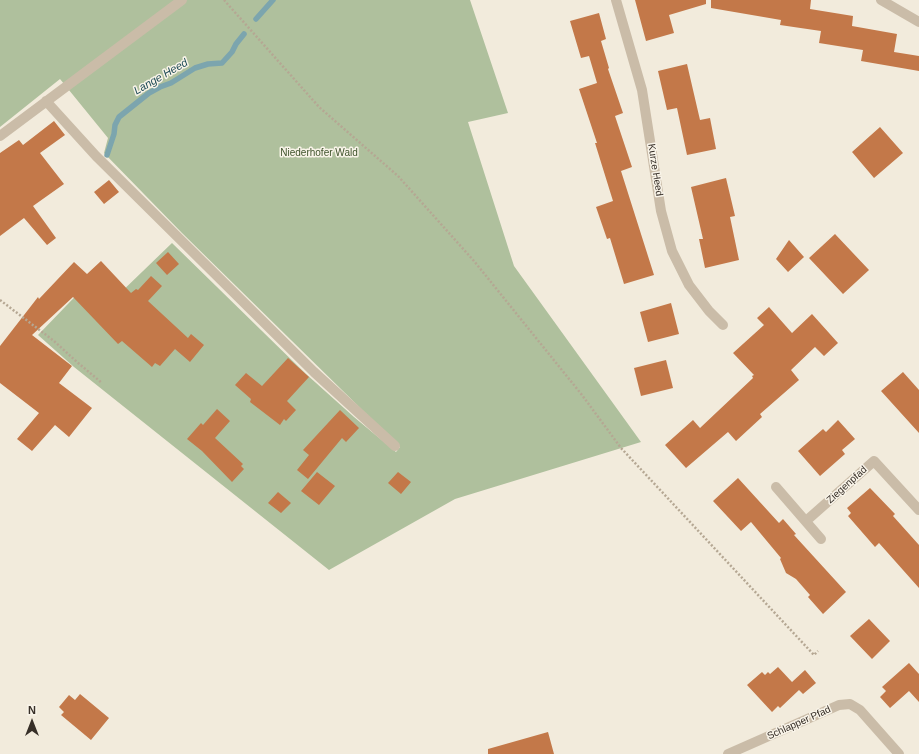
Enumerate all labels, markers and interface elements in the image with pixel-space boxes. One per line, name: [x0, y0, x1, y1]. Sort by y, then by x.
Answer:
water label: Lange Heed: [132, 56, 190, 98]
street label: Kurze Heed: [645, 143, 665, 197]
park label: Niederhofer Wald: [280, 147, 358, 159]
street label: Ziegenpfad: [824, 464, 870, 506]
north arrow: [12, 702, 52, 742]
text: N: [28, 704, 36, 716]
street label: Schlapper Pfad: [765, 704, 833, 742]

